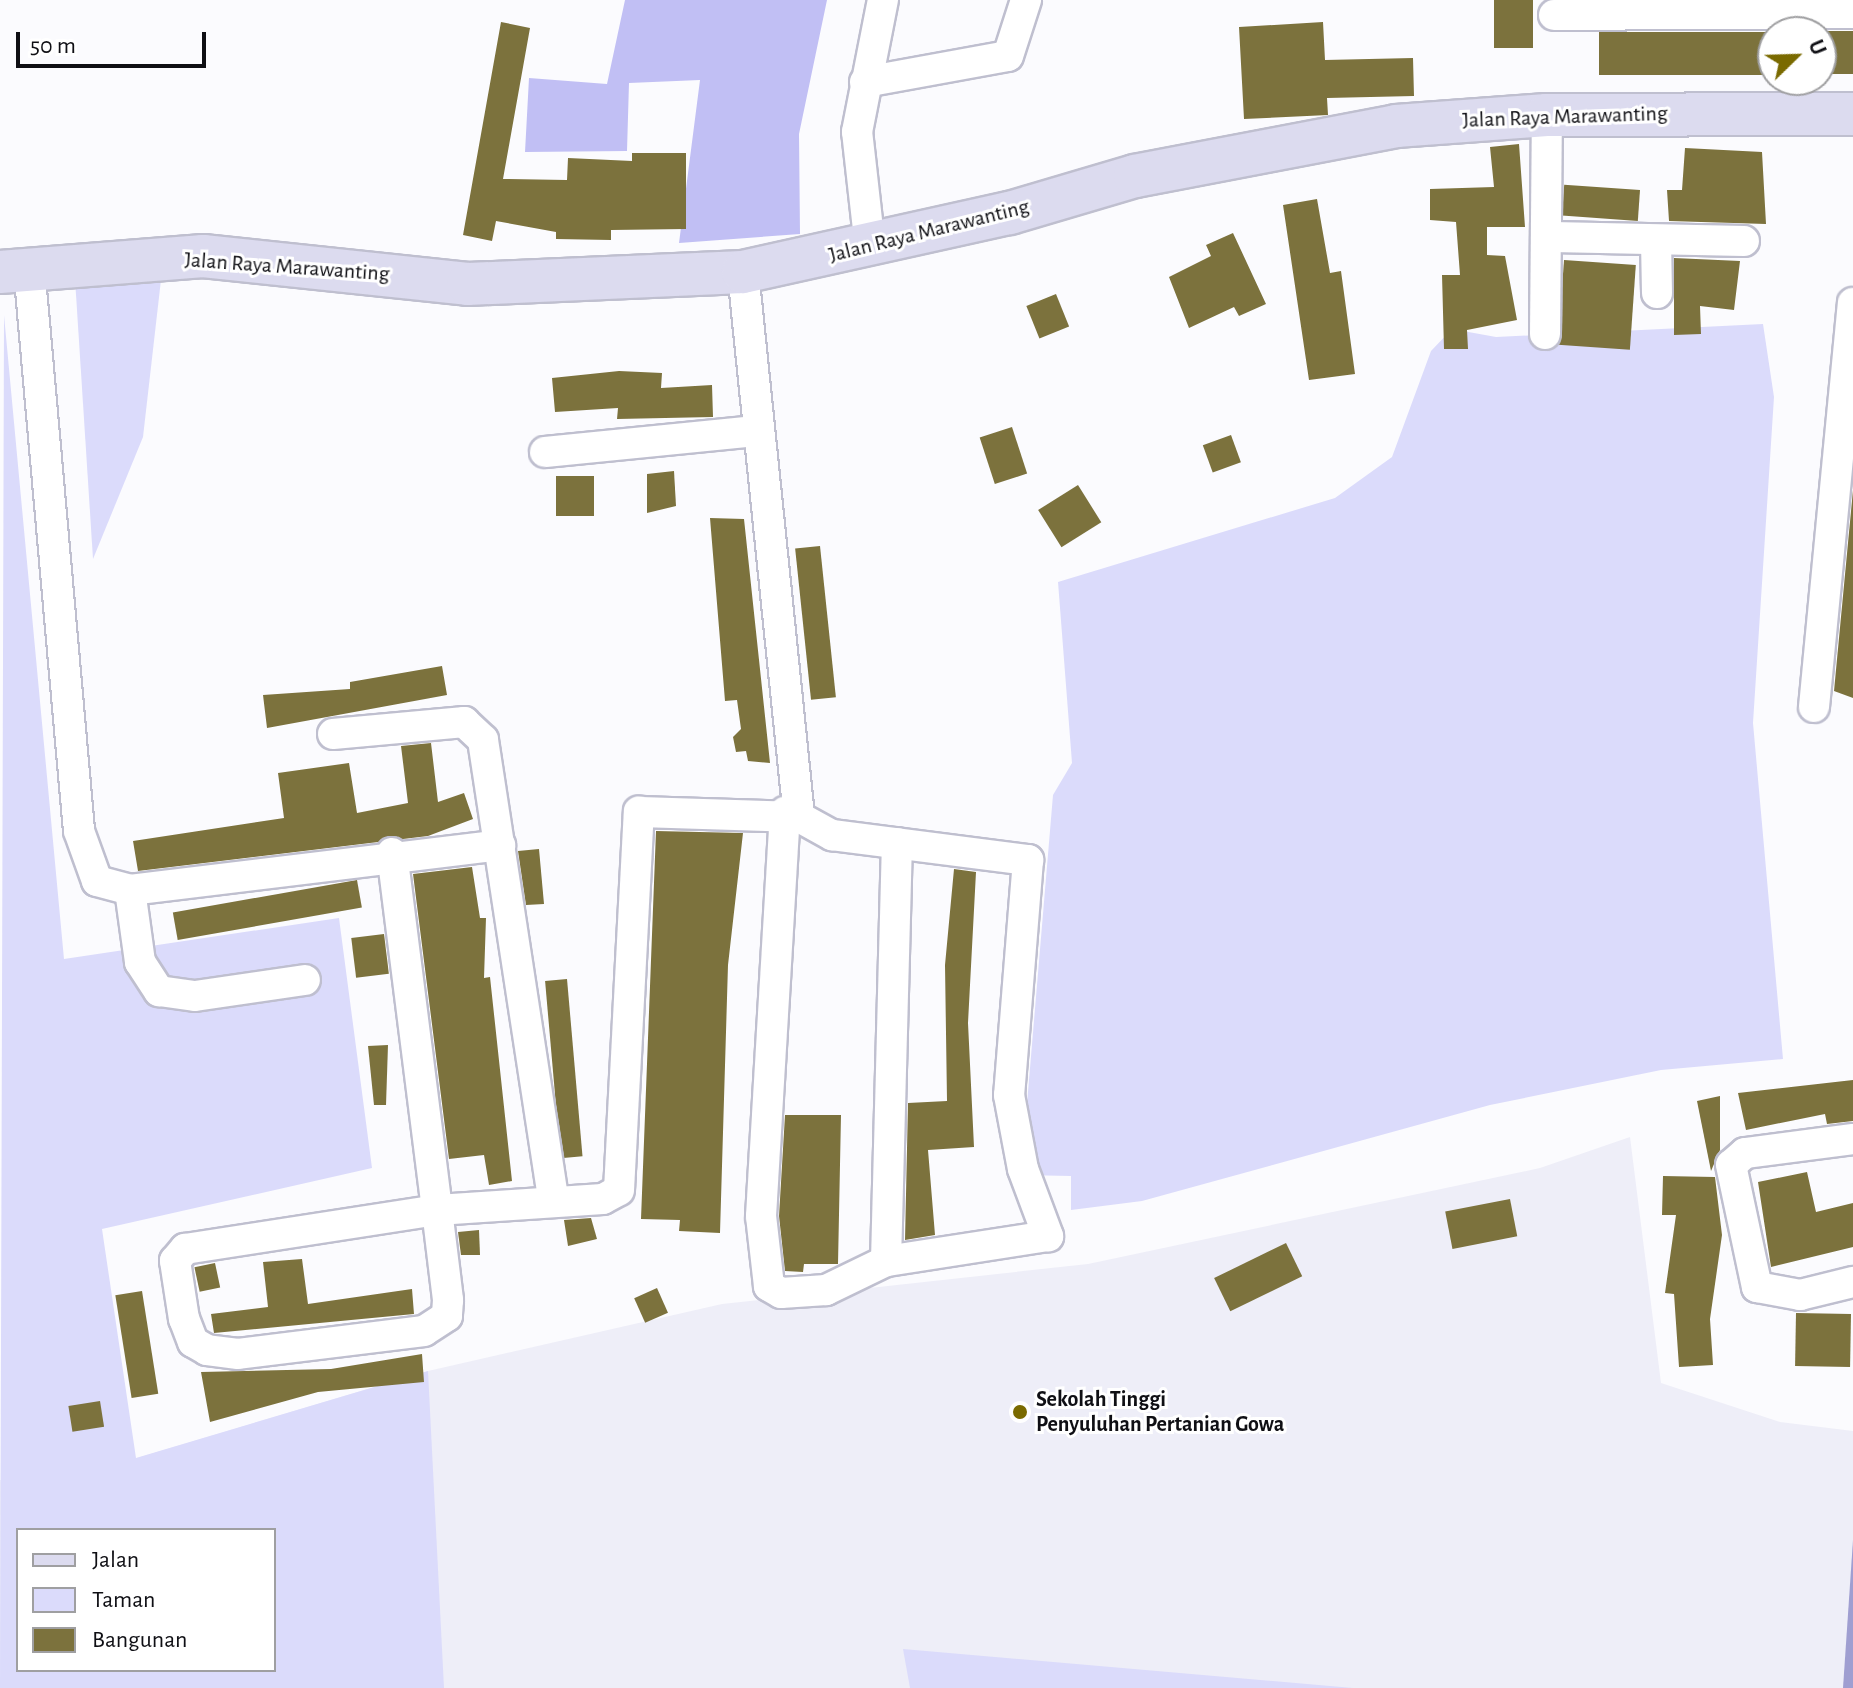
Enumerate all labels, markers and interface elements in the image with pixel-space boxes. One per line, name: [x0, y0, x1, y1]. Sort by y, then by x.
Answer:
scale bar: [20, 16, 210, 66]
north arrow: [1757, 16, 1837, 96]
text: 50 m: [30, 34, 76, 58]
text: U: [1804, 37, 1830, 58]
street label: Jalan Raya Marawanting: [1462, 100, 1668, 134]
street label: Jalan Raya Marawanting: [826, 193, 1032, 269]
street label: Jalan Raya Marawanting: [184, 247, 390, 287]
place label: Sekolah Tinggi Penyuluhan Pertanian Gowa: [1036, 1386, 1284, 1438]
marker: Sekolah Tinggi Penyuluhan Pertanian Gowa: [1011, 1403, 1029, 1421]
legend: [16, 1528, 276, 1672]
text: Jalan: [92, 1548, 139, 1572]
text: Taman: [92, 1588, 155, 1612]
text: Bangunan: [92, 1628, 187, 1652]

